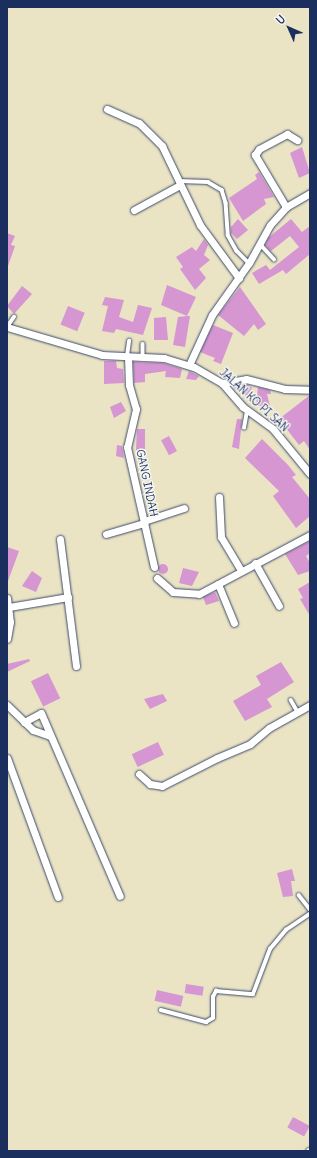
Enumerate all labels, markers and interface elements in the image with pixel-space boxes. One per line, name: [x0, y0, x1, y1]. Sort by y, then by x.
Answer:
north arrow: [269, 8, 309, 48]
text: U: [273, 12, 288, 27]
street label: JALAN KO PI SAN: [217, 366, 291, 434]
street label: GANG INDAH: [133, 448, 161, 518]

